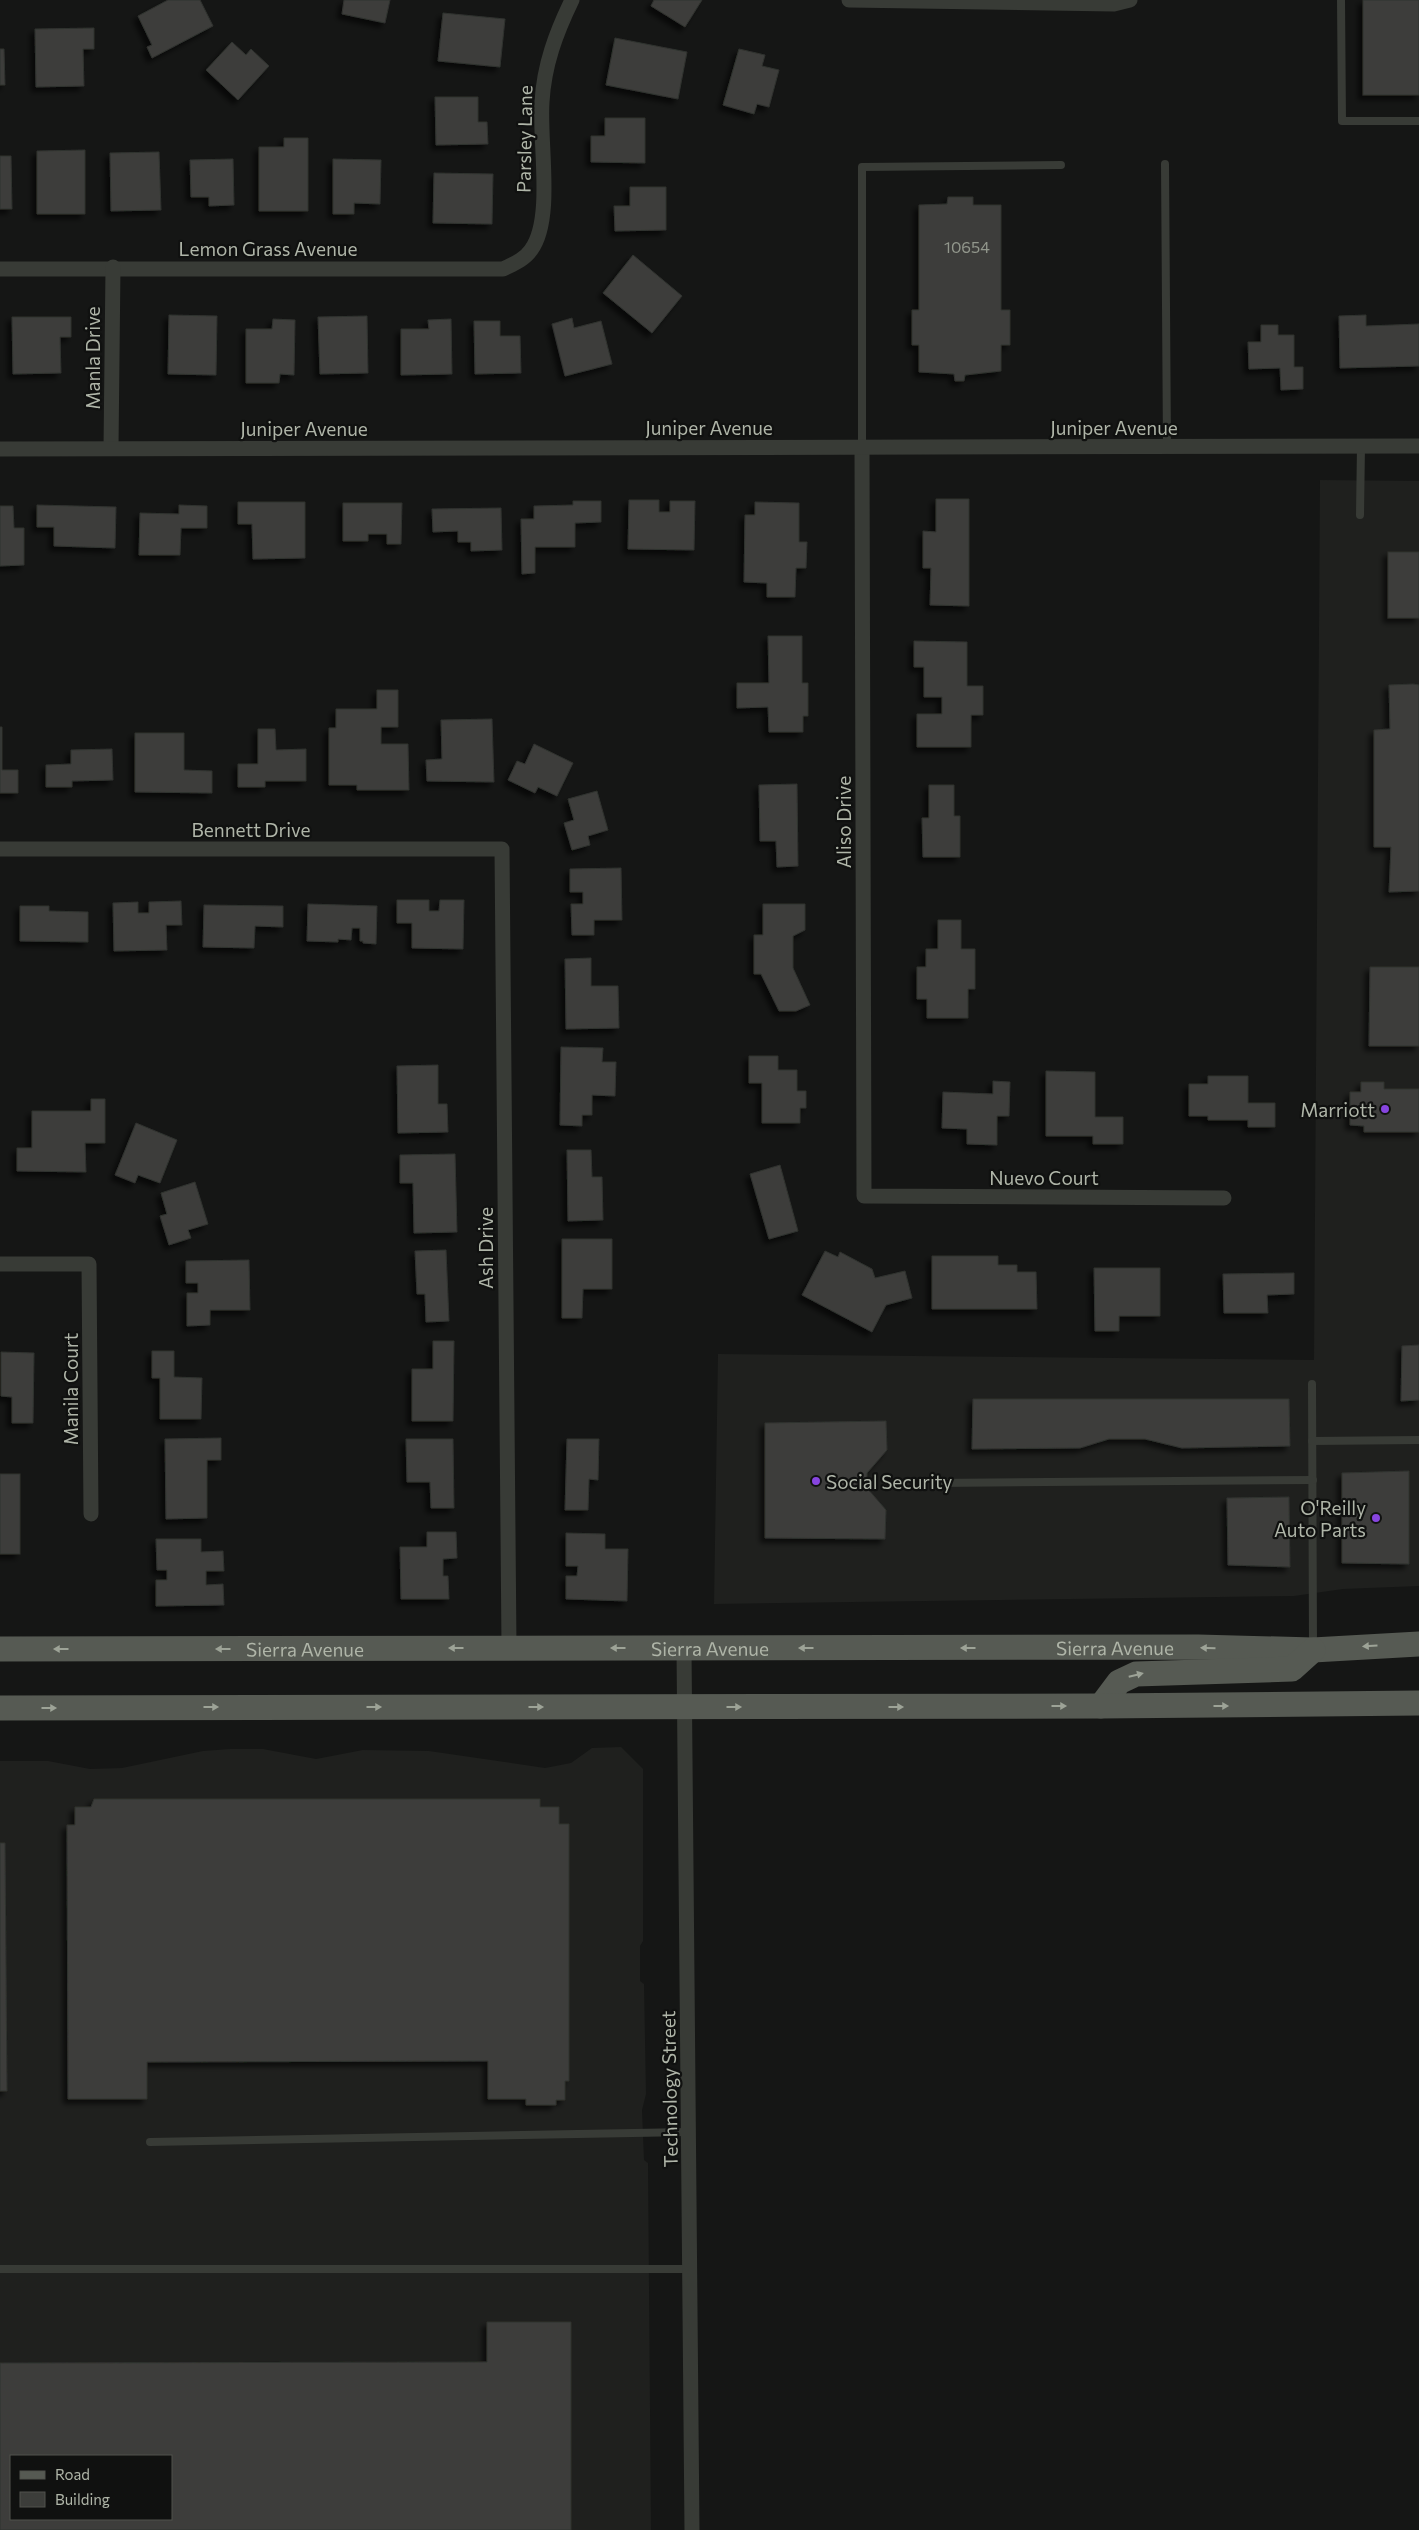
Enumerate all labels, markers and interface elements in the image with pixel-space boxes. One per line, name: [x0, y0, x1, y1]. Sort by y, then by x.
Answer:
street label: Parsley Lane: [512, 85, 536, 193]
street label: Lemon Grass Avenue: [179, 237, 357, 260]
house number: 10654: [944, 237, 990, 256]
street label: Manla Drive: [81, 306, 104, 410]
street label: Juniper Avenue: [645, 416, 773, 439]
street label: Juniper Avenue: [1050, 416, 1178, 439]
street label: Juniper Avenue: [240, 417, 368, 440]
street label: Aliso Drive: [832, 776, 855, 868]
street label: Bennett Drive: [191, 818, 311, 841]
place label: Marriott: [1300, 1098, 1375, 1121]
marker: Marriott: [1379, 1103, 1391, 1115]
street label: Nuevo Court: [989, 1166, 1099, 1189]
street label: Ash Drive: [474, 1207, 497, 1289]
street label: Manila Court: [59, 1333, 82, 1445]
place label: Social Security: [826, 1470, 953, 1493]
marker: Social Security: [810, 1475, 822, 1487]
place label: O'Reilly Auto Parts: [1274, 1496, 1366, 1541]
marker: O'Reilly Auto Parts: [1370, 1512, 1382, 1524]
street label: Sierra Avenue: [651, 1636, 769, 1659]
street label: Sierra Avenue: [1056, 1636, 1174, 1659]
street label: Sierra Avenue: [246, 1637, 364, 1660]
one-way arrow: [1362, 1643, 1378, 1651]
one-way arrow: [447, 1644, 463, 1652]
one-way arrow: [610, 1644, 626, 1652]
one-way arrow: [797, 1644, 813, 1652]
one-way arrow: [960, 1644, 976, 1652]
one-way arrow: [1200, 1644, 1216, 1652]
one-way arrow: [52, 1645, 68, 1653]
one-way arrow: [215, 1645, 231, 1653]
one-way arrow: [1128, 1671, 1144, 1679]
one-way arrow: [1051, 1702, 1067, 1710]
one-way arrow: [1214, 1702, 1230, 1710]
one-way arrow: [203, 1703, 219, 1711]
one-way arrow: [366, 1703, 382, 1711]
one-way arrow: [528, 1703, 544, 1711]
one-way arrow: [726, 1703, 742, 1711]
one-way arrow: [889, 1703, 905, 1711]
one-way arrow: [41, 1704, 57, 1712]
street label: Technology Street: [656, 2010, 682, 2168]
legend: [10, 2455, 172, 2520]
text: Road: [55, 2465, 90, 2483]
text: Building: [55, 2490, 110, 2508]

